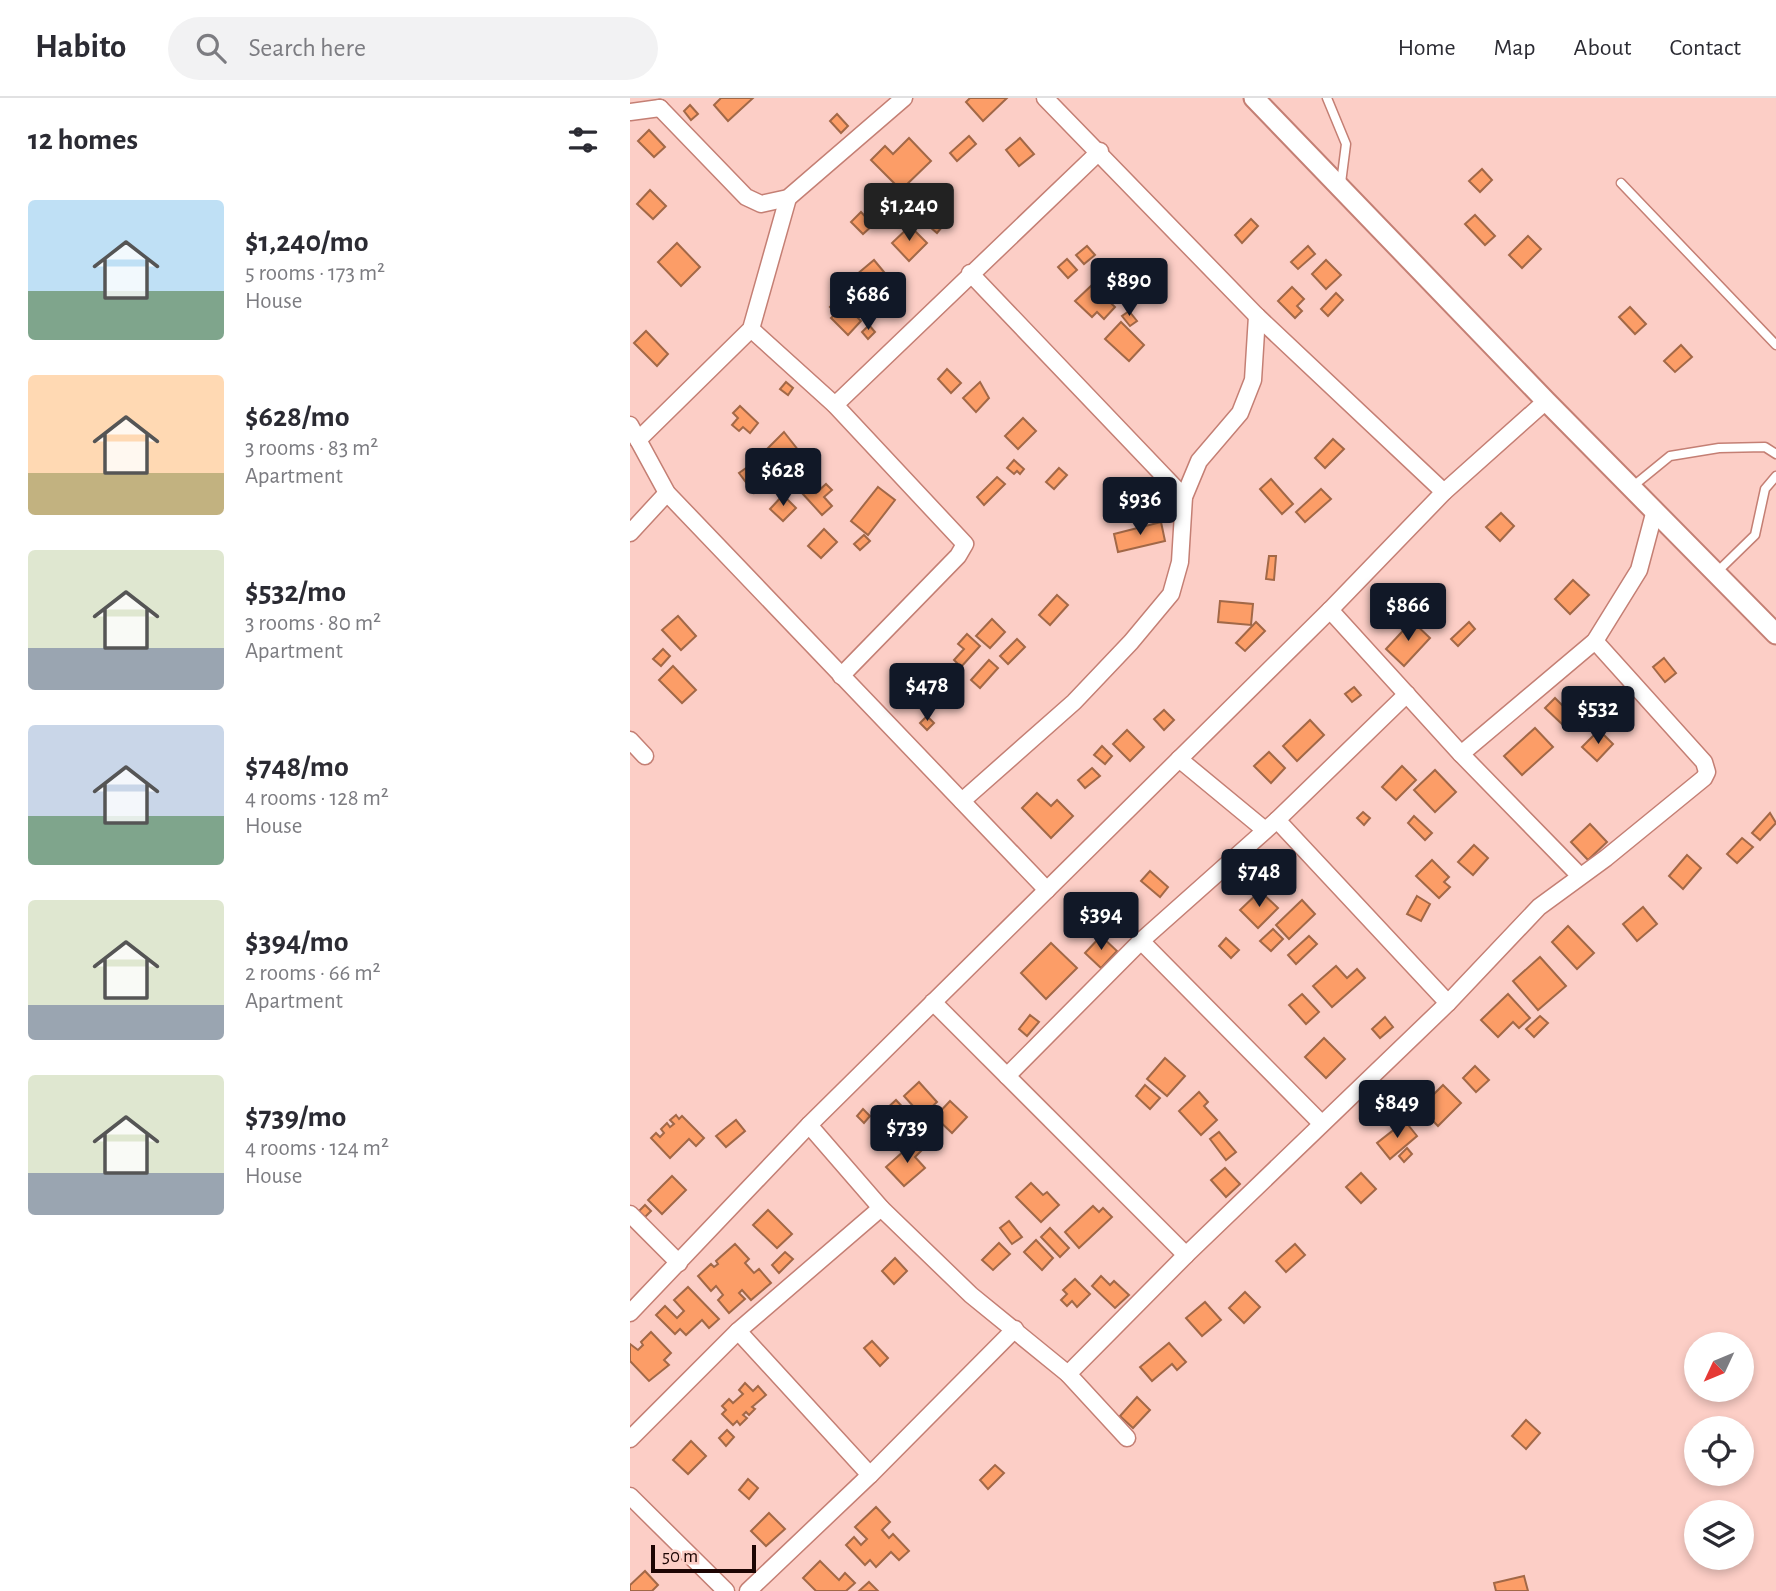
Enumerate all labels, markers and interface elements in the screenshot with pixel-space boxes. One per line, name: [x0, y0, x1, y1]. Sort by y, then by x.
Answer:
search box: [168, 17, 658, 80]
icon: search: [192, 29, 230, 67]
text: Habito: [35, 31, 126, 64]
text: Search here: [248, 35, 366, 61]
text: Home: [1398, 36, 1456, 60]
text: Map: [1494, 36, 1536, 60]
text: About: [1574, 36, 1631, 60]
text: Contact: [1669, 36, 1741, 60]
icon: filters: [564, 121, 602, 159]
text: 12 homes: [28, 125, 138, 155]
pin: $1,240: [852, 184, 966, 243]
text: $1,240: [880, 194, 938, 217]
text: $1,240/mo: [245, 227, 369, 257]
icon: home: [84, 228, 168, 312]
pin: $890: [1088, 258, 1170, 318]
text: 5 rooms · 173 m²: [245, 262, 385, 285]
text: $890: [1107, 269, 1151, 292]
pin: $686: [827, 272, 909, 332]
text: $686: [846, 283, 890, 306]
text: House: [245, 290, 302, 313]
text: $628/mo: [245, 402, 349, 432]
icon: home: [84, 403, 168, 487]
text: 3 rooms · 83 m²: [245, 437, 378, 460]
pin: $628: [742, 448, 824, 508]
text: $628: [761, 459, 805, 482]
text: Apartment: [245, 465, 343, 488]
pin: $936: [1099, 478, 1181, 537]
text: $936: [1119, 488, 1161, 511]
text: $532/mo: [245, 577, 346, 607]
icon: home: [84, 578, 168, 662]
pin: $866: [1367, 584, 1449, 643]
text: $866: [1386, 594, 1430, 617]
text: 3 rooms · 80 m²: [245, 612, 381, 635]
text: Apartment: [245, 640, 343, 663]
pin: $478: [886, 664, 968, 723]
text: $478: [905, 674, 949, 697]
pin: $532: [1557, 686, 1639, 746]
text: $532: [1577, 697, 1619, 720]
text: $748/mo: [245, 752, 349, 782]
icon: home: [84, 753, 168, 837]
text: 4 rooms · 128 m²: [245, 787, 389, 810]
text: House: [245, 815, 302, 838]
pin: $748: [1218, 850, 1300, 909]
text: $748: [1237, 860, 1281, 883]
pin: $394: [1060, 892, 1142, 952]
text: $394: [1080, 903, 1122, 926]
text: $394/mo: [245, 927, 349, 957]
icon: home: [84, 928, 168, 1012]
text: 2 rooms · 66 m²: [245, 962, 381, 985]
text: Apartment: [245, 990, 343, 1013]
pin: $849: [1356, 1080, 1438, 1140]
text: $849: [1375, 1091, 1419, 1114]
text: $739/mo: [245, 1102, 346, 1132]
icon: home: [84, 1103, 168, 1187]
pin: $739: [866, 1105, 948, 1165]
text: $739: [886, 1116, 928, 1139]
text: 4 rooms · 124 m²: [245, 1137, 389, 1160]
text: House: [245, 1165, 302, 1188]
north arrow: [1684, 1332, 1754, 1402]
map controls: [1684, 1332, 1754, 1570]
button: locate: [1684, 1416, 1754, 1486]
button: layers: [1684, 1500, 1754, 1570]
scale bar: [651, 1542, 756, 1574]
text: 50 m: [662, 1547, 698, 1566]

